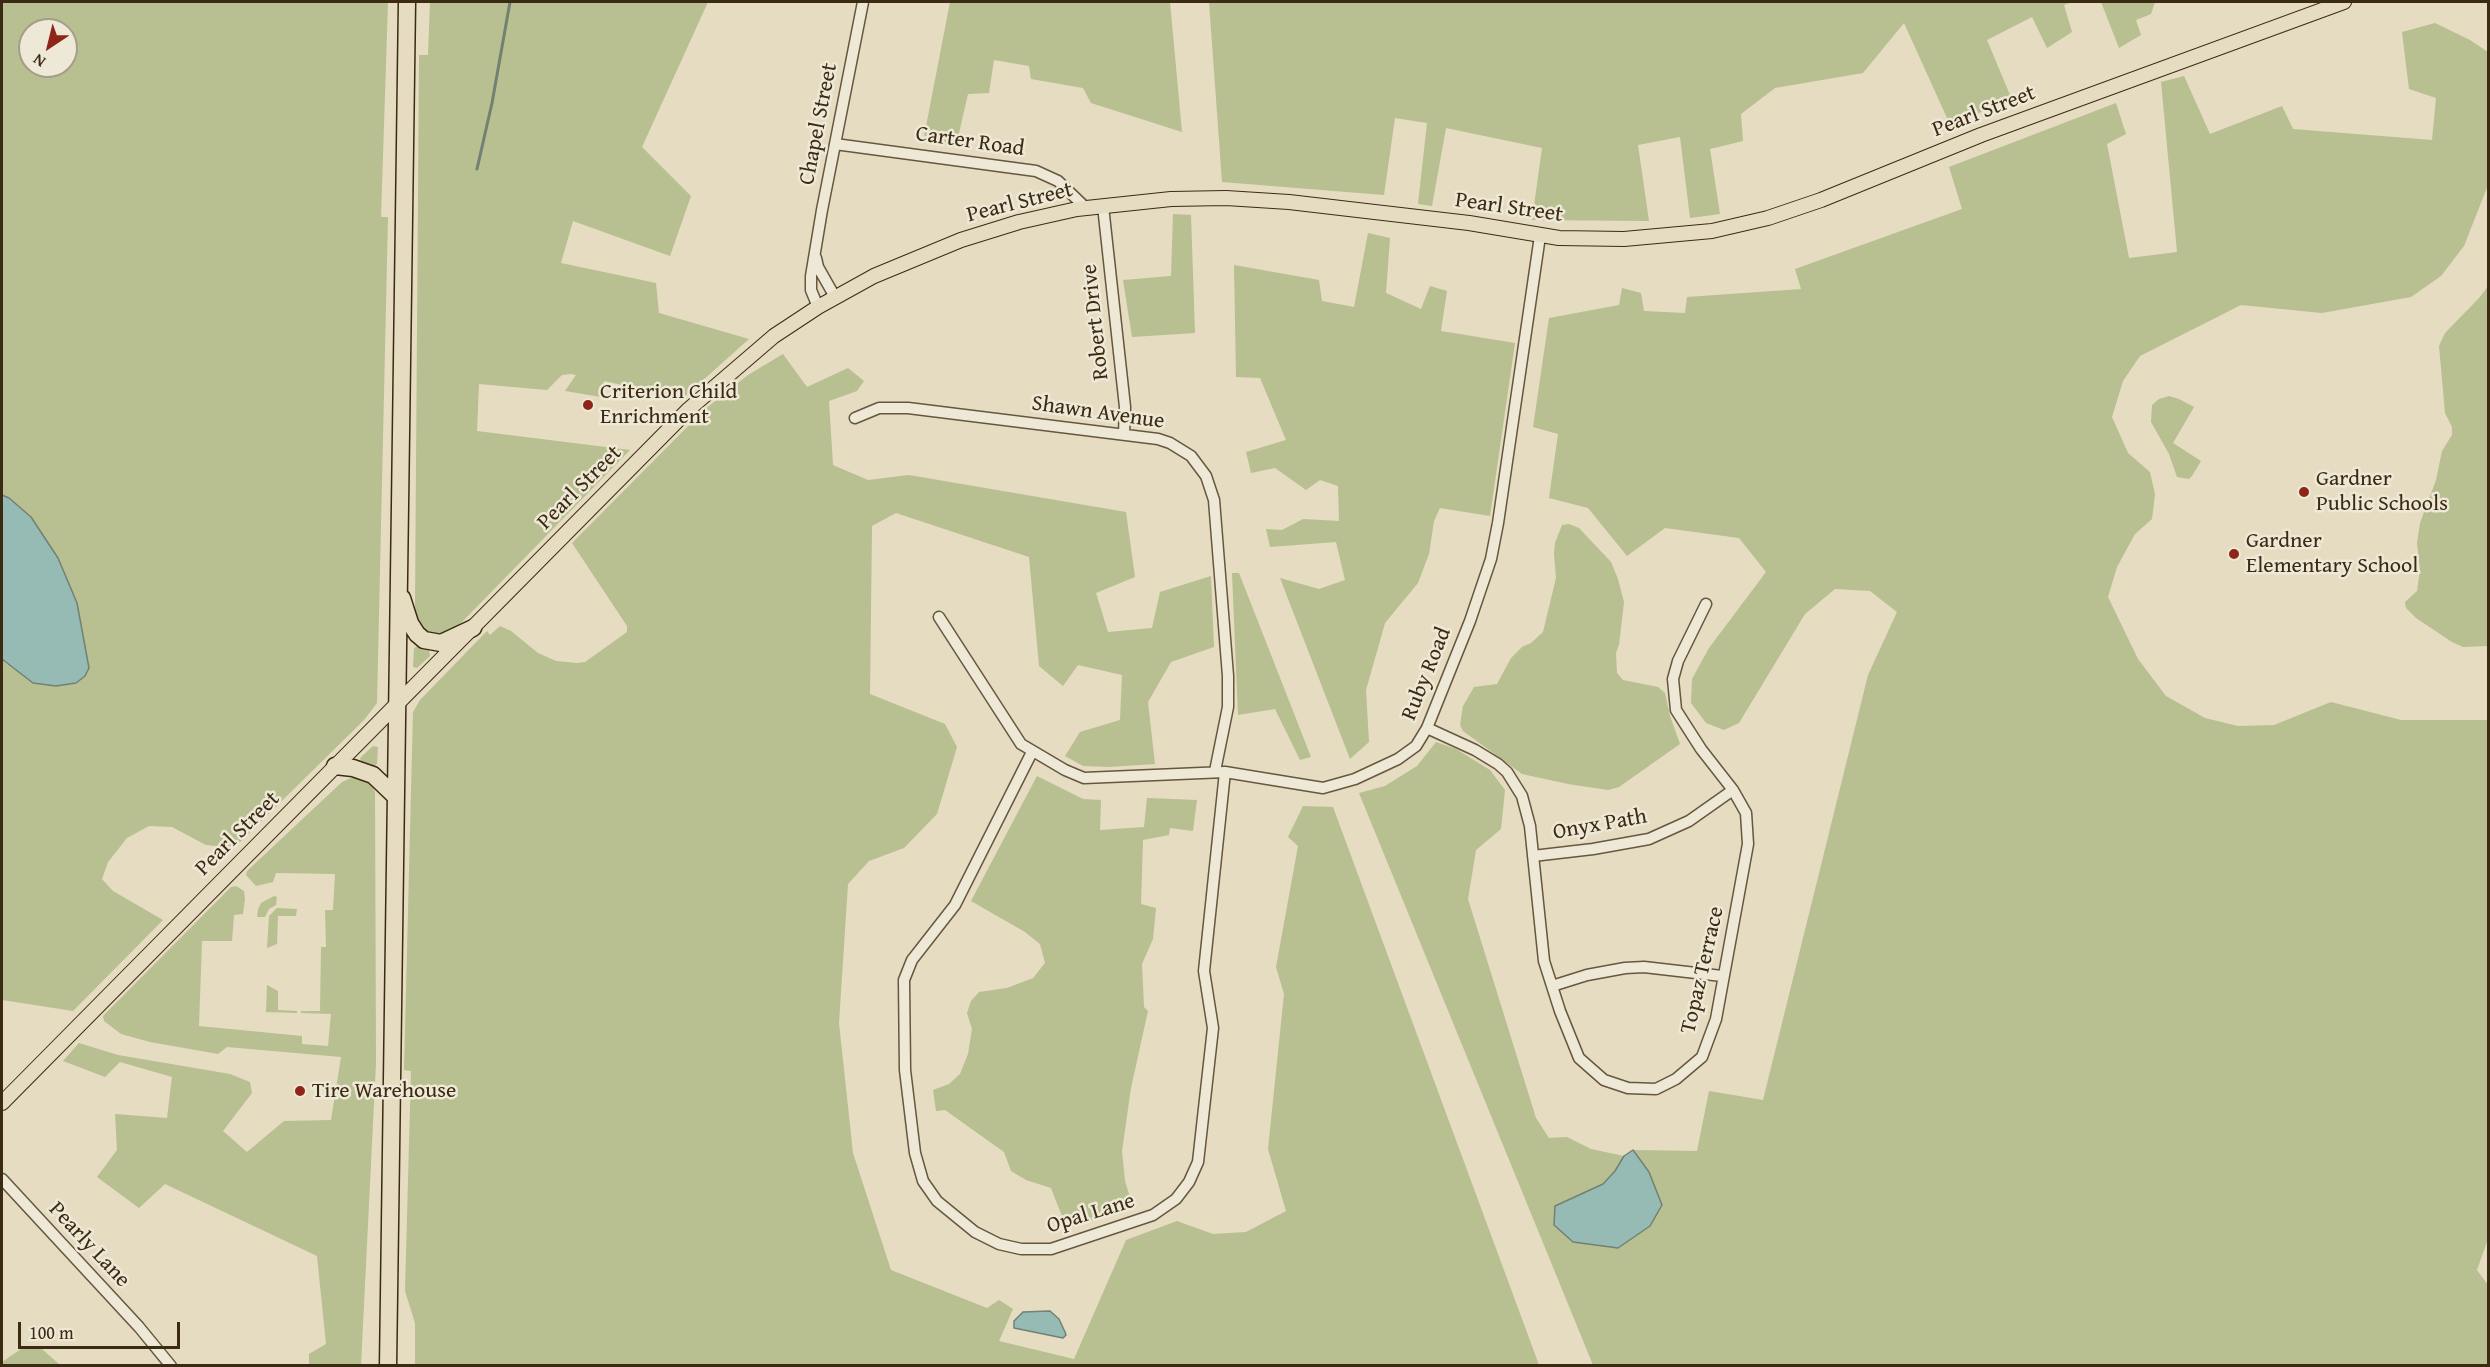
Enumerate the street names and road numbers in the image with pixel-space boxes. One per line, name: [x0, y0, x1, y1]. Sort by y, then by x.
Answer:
street label: Chapel Street: [794, 61, 844, 187]
street label: Pearl Street: [1929, 80, 2039, 144]
street label: Carter Road: [914, 121, 1026, 163]
street label: Pearl Street: [964, 177, 1076, 229]
street label: Pearl Street: [1454, 187, 1564, 229]
street label: Robert Drive: [1077, 263, 1115, 381]
street label: Shawn Avenue: [1030, 391, 1166, 435]
street label: Pearl Street: [532, 440, 628, 536]
street label: Ruby Road: [1396, 624, 1458, 724]
street label: Pearl Street: [190, 786, 286, 882]
street label: Onyx Path: [1551, 804, 1649, 846]
street label: Topaz Terrace: [1676, 904, 1730, 1036]
street label: Opal Lane: [1044, 1188, 1138, 1240]
street label: Pearly Lane: [43, 1197, 135, 1293]

